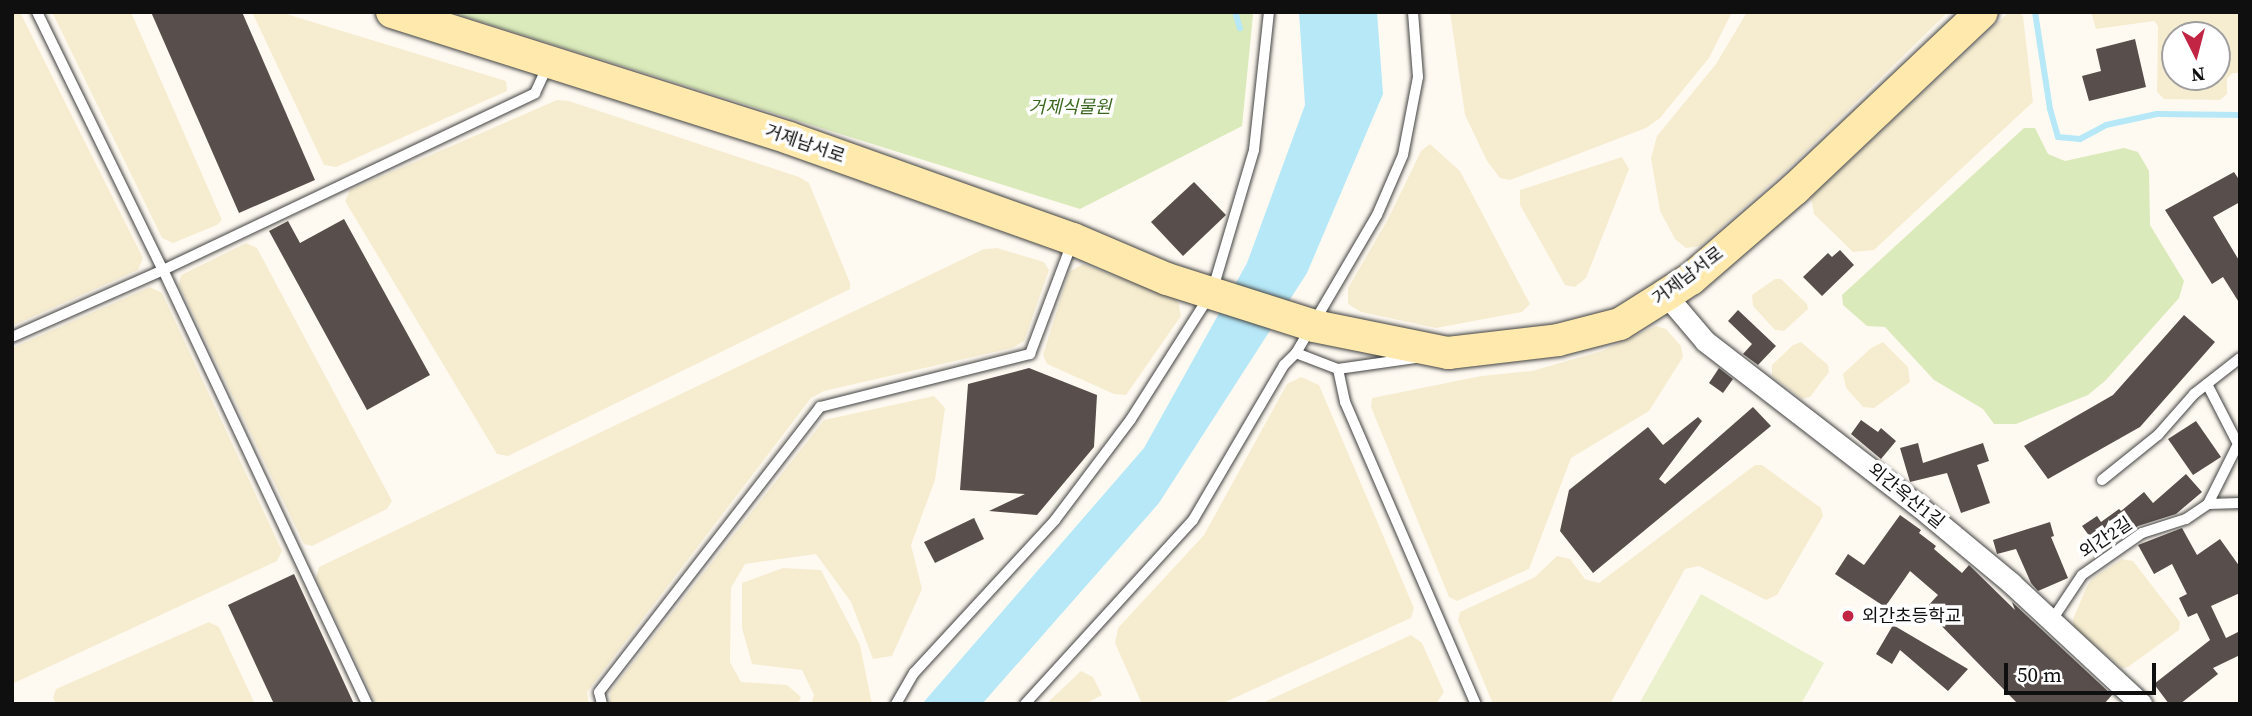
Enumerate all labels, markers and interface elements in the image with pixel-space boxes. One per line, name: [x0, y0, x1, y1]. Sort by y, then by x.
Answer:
north arrow: [2161, 21, 2231, 91]
text: N: [2190, 61, 2206, 89]
park label: 거제식물원: [1029, 96, 1111, 118]
street label: 거제남서로: [762, 120, 848, 168]
street label: 거제남서로: [1648, 242, 1728, 310]
street label: 외간옥산1길: [1864, 459, 1948, 533]
street label: 외간2길: [2076, 513, 2136, 563]
place label: 외간초등학교: [1862, 605, 1961, 627]
marker: 외간초등학교: [1840, 608, 1856, 624]
scale bar: [2007, 650, 2159, 694]
text: 50 m: [2017, 660, 2062, 689]

